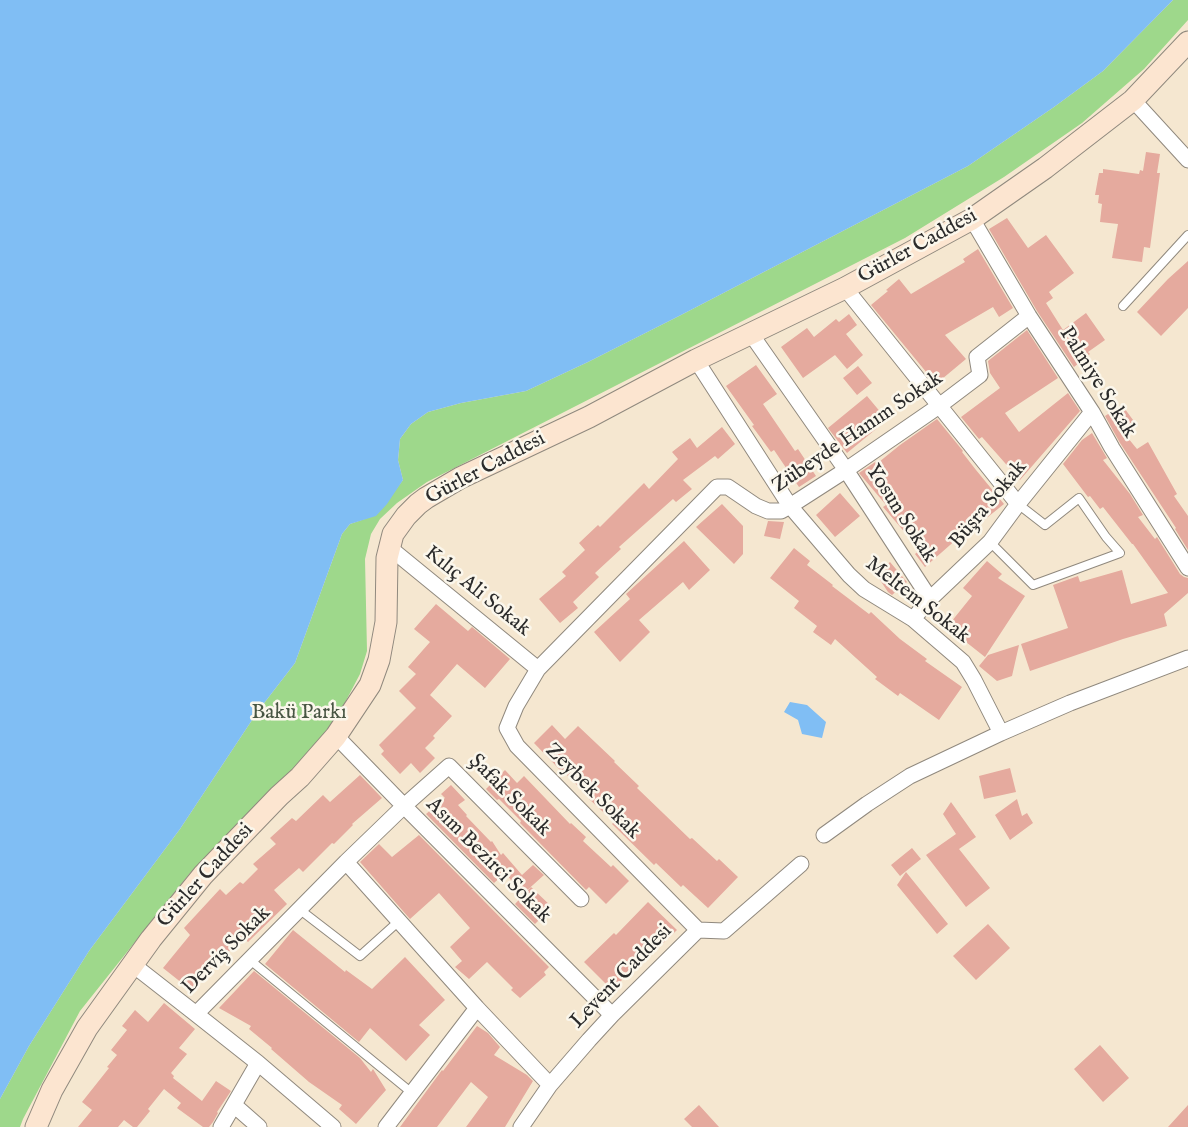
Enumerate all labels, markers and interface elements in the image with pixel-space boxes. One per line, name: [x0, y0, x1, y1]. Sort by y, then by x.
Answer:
street label: Gürler Caddesi: [854, 204, 982, 290]
street label: Palmiye Sokak: [1053, 323, 1141, 443]
street label: Zübeyde Hanım Sokak: [768, 367, 948, 499]
street label: Gürler Caddesi: [422, 427, 550, 511]
street label: Büşra Sokak: [945, 456, 1033, 554]
street label: Yosun Sokak: [859, 460, 941, 568]
street label: Kılıç Ali Sokak: [419, 541, 535, 643]
street label: Meltem Sokak: [860, 552, 974, 650]
park label: Bakü Parkı: [251, 701, 347, 727]
street label: Zeybek Sokak: [539, 739, 645, 845]
street label: Şafak Sokak: [463, 750, 555, 842]
street label: Asım Bezirci Sokak: [420, 793, 556, 929]
street label: Gürler Caddesi: [152, 819, 260, 933]
street label: Derviş Sokak: [178, 902, 276, 1000]
street label: Levent Caddesi: [566, 919, 678, 1035]

